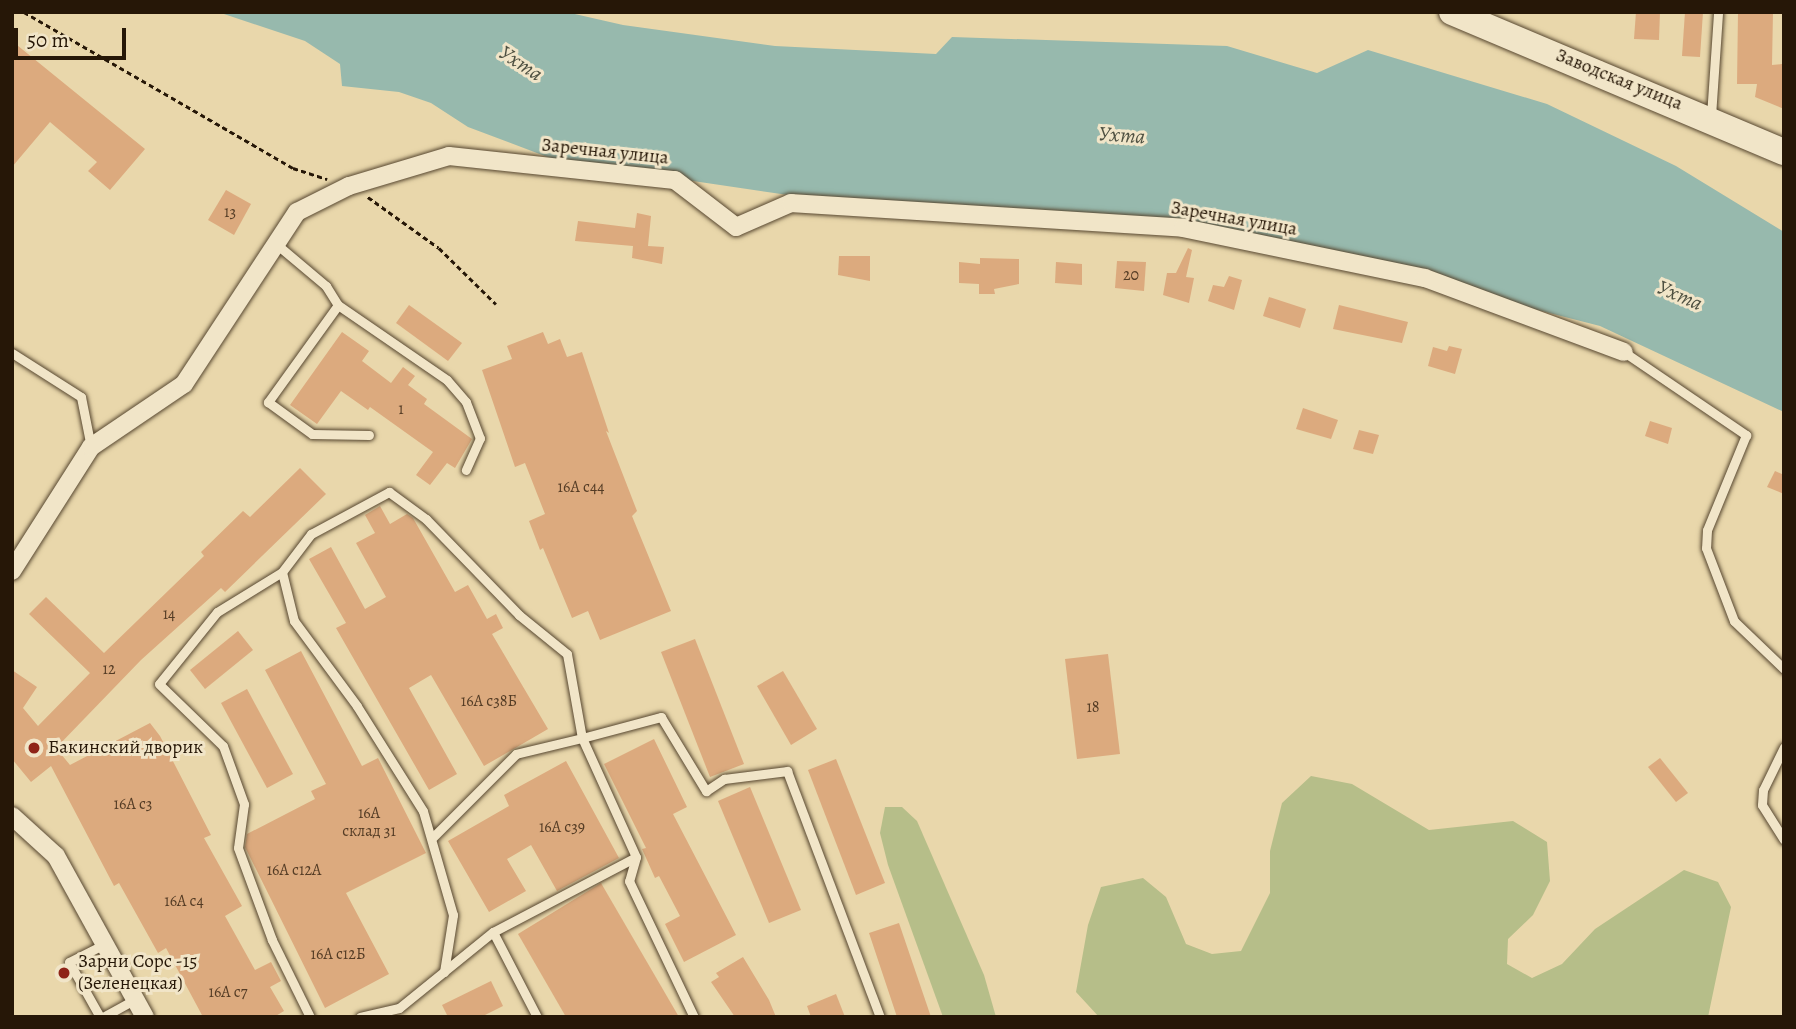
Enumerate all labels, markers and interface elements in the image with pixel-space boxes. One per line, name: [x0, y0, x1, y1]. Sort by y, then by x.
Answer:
scale bar: [18, 14, 130, 58]
text: 50 m: [27, 26, 69, 54]
water label: Ухта: [495, 40, 547, 86]
street label: Заводская улица: [1552, 44, 1686, 116]
water label: Ухта: [1098, 121, 1146, 149]
street label: Заречная улица: [540, 134, 670, 170]
street label: Заречная улица: [1169, 197, 1299, 241]
house number: 13: [224, 202, 236, 222]
house number: 20: [1123, 265, 1139, 285]
water label: Ухта: [1654, 274, 1706, 316]
house number: 1: [398, 399, 404, 419]
house number: 16А с44: [558, 477, 604, 497]
house number: 14: [163, 604, 175, 624]
house number: 12: [102, 659, 116, 679]
house number: 16А с38Б: [461, 691, 517, 711]
house number: 18: [1086, 697, 1100, 717]
place label: Бакинский дворик: [48, 737, 203, 759]
marker: Бакинский дворик: [26, 740, 42, 756]
house number: 16А с3: [114, 794, 152, 814]
house number: 16А склад 31: [342, 803, 396, 841]
house number: 16А с39: [539, 817, 585, 837]
house number: 16А с12А: [267, 860, 321, 880]
house number: 16А с4: [164, 891, 204, 911]
house number: 16А с12Б: [311, 944, 365, 964]
place label: Зарни Сорс -15 (Зеленецкая): [78, 951, 198, 995]
marker: Зарни Сорс -15 (Зеленецкая): [56, 965, 72, 981]
house number: 16А с7: [208, 982, 248, 1002]

